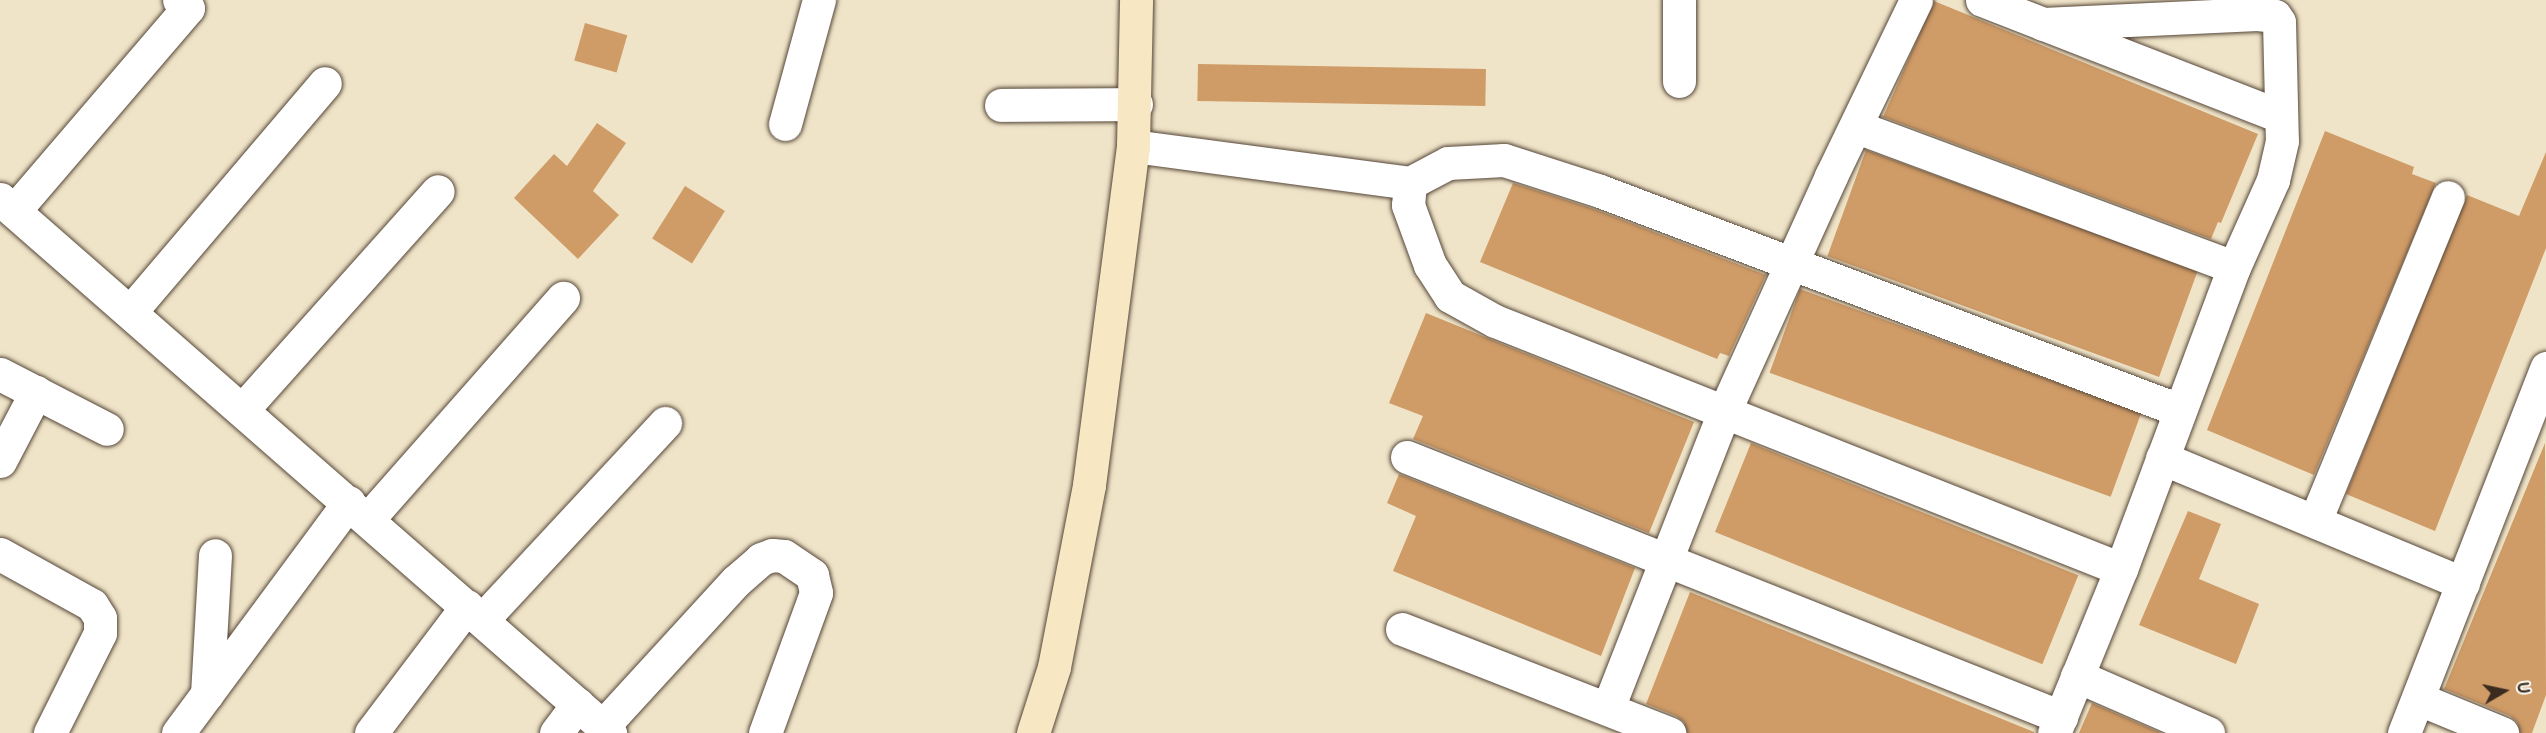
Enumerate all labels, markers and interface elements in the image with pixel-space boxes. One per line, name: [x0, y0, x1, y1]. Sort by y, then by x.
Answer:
north arrow: [2474, 661, 2534, 721]
text: U: [2512, 681, 2533, 695]

